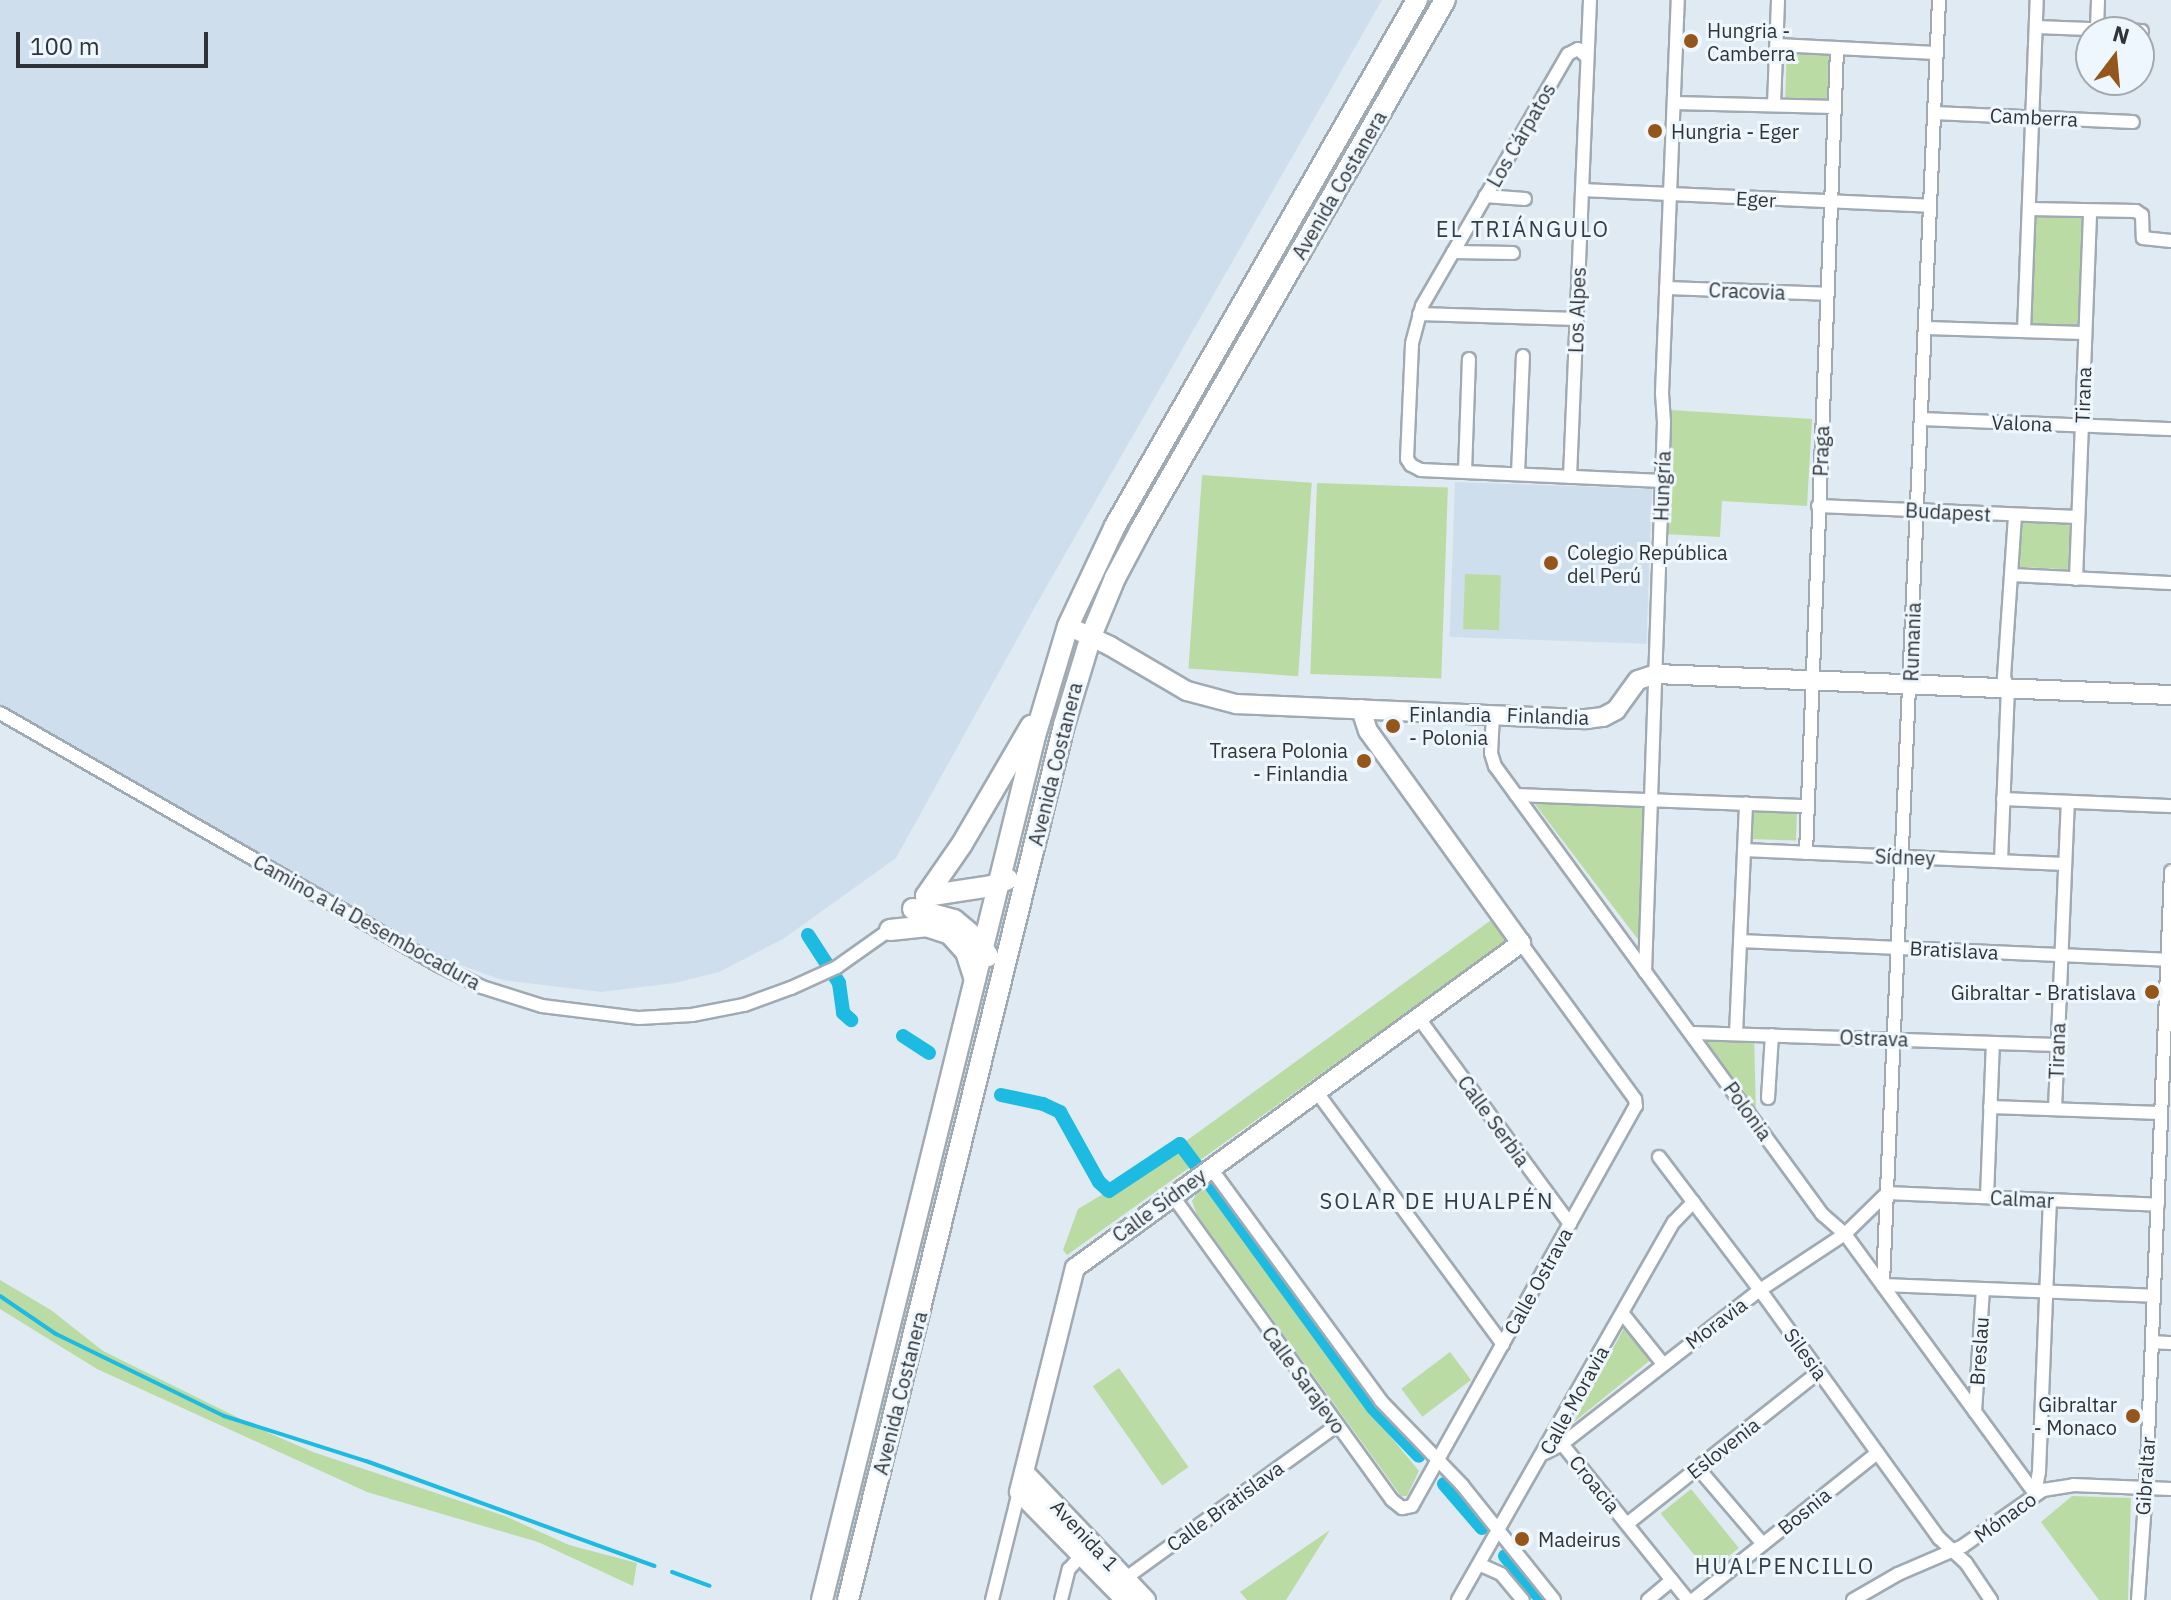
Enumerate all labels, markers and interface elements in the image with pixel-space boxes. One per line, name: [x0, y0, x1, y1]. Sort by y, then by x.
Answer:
scale bar: [20, 16, 212, 66]
north arrow: [2075, 16, 2155, 96]
place label: Hungria - Camberra: [1707, 18, 1795, 65]
text: N: [2110, 18, 2133, 51]
text: 100 m: [30, 30, 100, 62]
marker: Hungria - Camberra: [1682, 32, 1700, 50]
street label: Los Cárpatos: [1482, 79, 1560, 191]
street label: Camberra: [1989, 103, 2079, 131]
street label: Avenida Costanera: [1287, 106, 1391, 264]
place label: Hungria - Eger: [1671, 119, 1799, 143]
marker: Hungria - Eger: [1646, 122, 1664, 140]
street label: Eger: [1735, 186, 1777, 212]
district label: EL TRIÁNGULO: [1436, 216, 1610, 242]
street label: Los Alpes: [1564, 267, 1590, 353]
street label: Cracovia: [1708, 278, 1786, 304]
street label: Tirana: [2070, 366, 2096, 424]
street label: Valona: [1991, 410, 2053, 436]
street label: Praga: [1808, 425, 1834, 477]
street label: Hungría: [1649, 450, 1675, 522]
street label: Budapest: [1904, 498, 1992, 526]
place label: Colegio República del Perú: [1567, 540, 1728, 587]
marker: Colegio República del Perú: [1542, 554, 1560, 572]
street label: Rumania: [1899, 602, 1925, 682]
street label: Avenida Costanera: [1023, 680, 1087, 848]
place label: Finlandia - Polonia: [1409, 702, 1491, 749]
street label: Finlandia: [1506, 703, 1590, 729]
marker: Finlandia - Polonia: [1384, 717, 1402, 735]
place label: Trasera Polonia - Finlandia: [1210, 738, 1348, 785]
marker: Trasera Polonia - Finlandia: [1355, 752, 1373, 770]
street label: Sídney: [1874, 844, 1936, 870]
street label: Camino a la Desembocadura: [249, 849, 485, 995]
street label: Bratislava: [1909, 936, 1999, 964]
place label: Gibraltar - Bratislava: [1951, 980, 2136, 1004]
marker: Gibraltar - Bratislava: [2143, 983, 2161, 1001]
street label: Tirana: [2044, 1022, 2070, 1080]
street label: Ostrava: [1839, 1025, 1909, 1051]
street label: Calle Serbia: [1453, 1071, 1535, 1171]
street label: Polonia: [1719, 1077, 1777, 1145]
street label: Calle Sídney: [1107, 1163, 1211, 1247]
street label: Calmar: [1989, 1185, 2055, 1213]
district label: SOLAR DE HUALPÉN: [1320, 1188, 1554, 1214]
street label: Calle Ostrava: [1499, 1223, 1577, 1339]
street label: Moravia: [1681, 1292, 1751, 1354]
street label: Avenida Costanera: [868, 1309, 932, 1477]
street label: Breslau: [1965, 1316, 1993, 1386]
street label: Calle Sarajevo: [1257, 1322, 1351, 1438]
street label: Silesia: [1779, 1323, 1833, 1385]
street label: Calle Moravia: [1534, 1342, 1614, 1458]
place label: Gibraltar - Monaco: [2034, 1392, 2117, 1439]
marker: Gibraltar - Monaco: [2124, 1407, 2142, 1425]
street label: Eslovenia: [1682, 1412, 1764, 1484]
street label: Gibraltar: [2130, 1436, 2160, 1516]
street label: Croacia: [1565, 1450, 1625, 1518]
street label: Calle Bratislava: [1162, 1456, 1288, 1556]
street label: Bosnia: [1773, 1482, 1835, 1540]
street label: Mónaco: [1969, 1487, 2041, 1547]
street label: Avenida 1: [1046, 1494, 1124, 1576]
place label: Madeirus: [1538, 1527, 1621, 1551]
marker: Madeirus: [1513, 1530, 1531, 1548]
district label: HUALPENCILLO: [1695, 1553, 1875, 1579]

